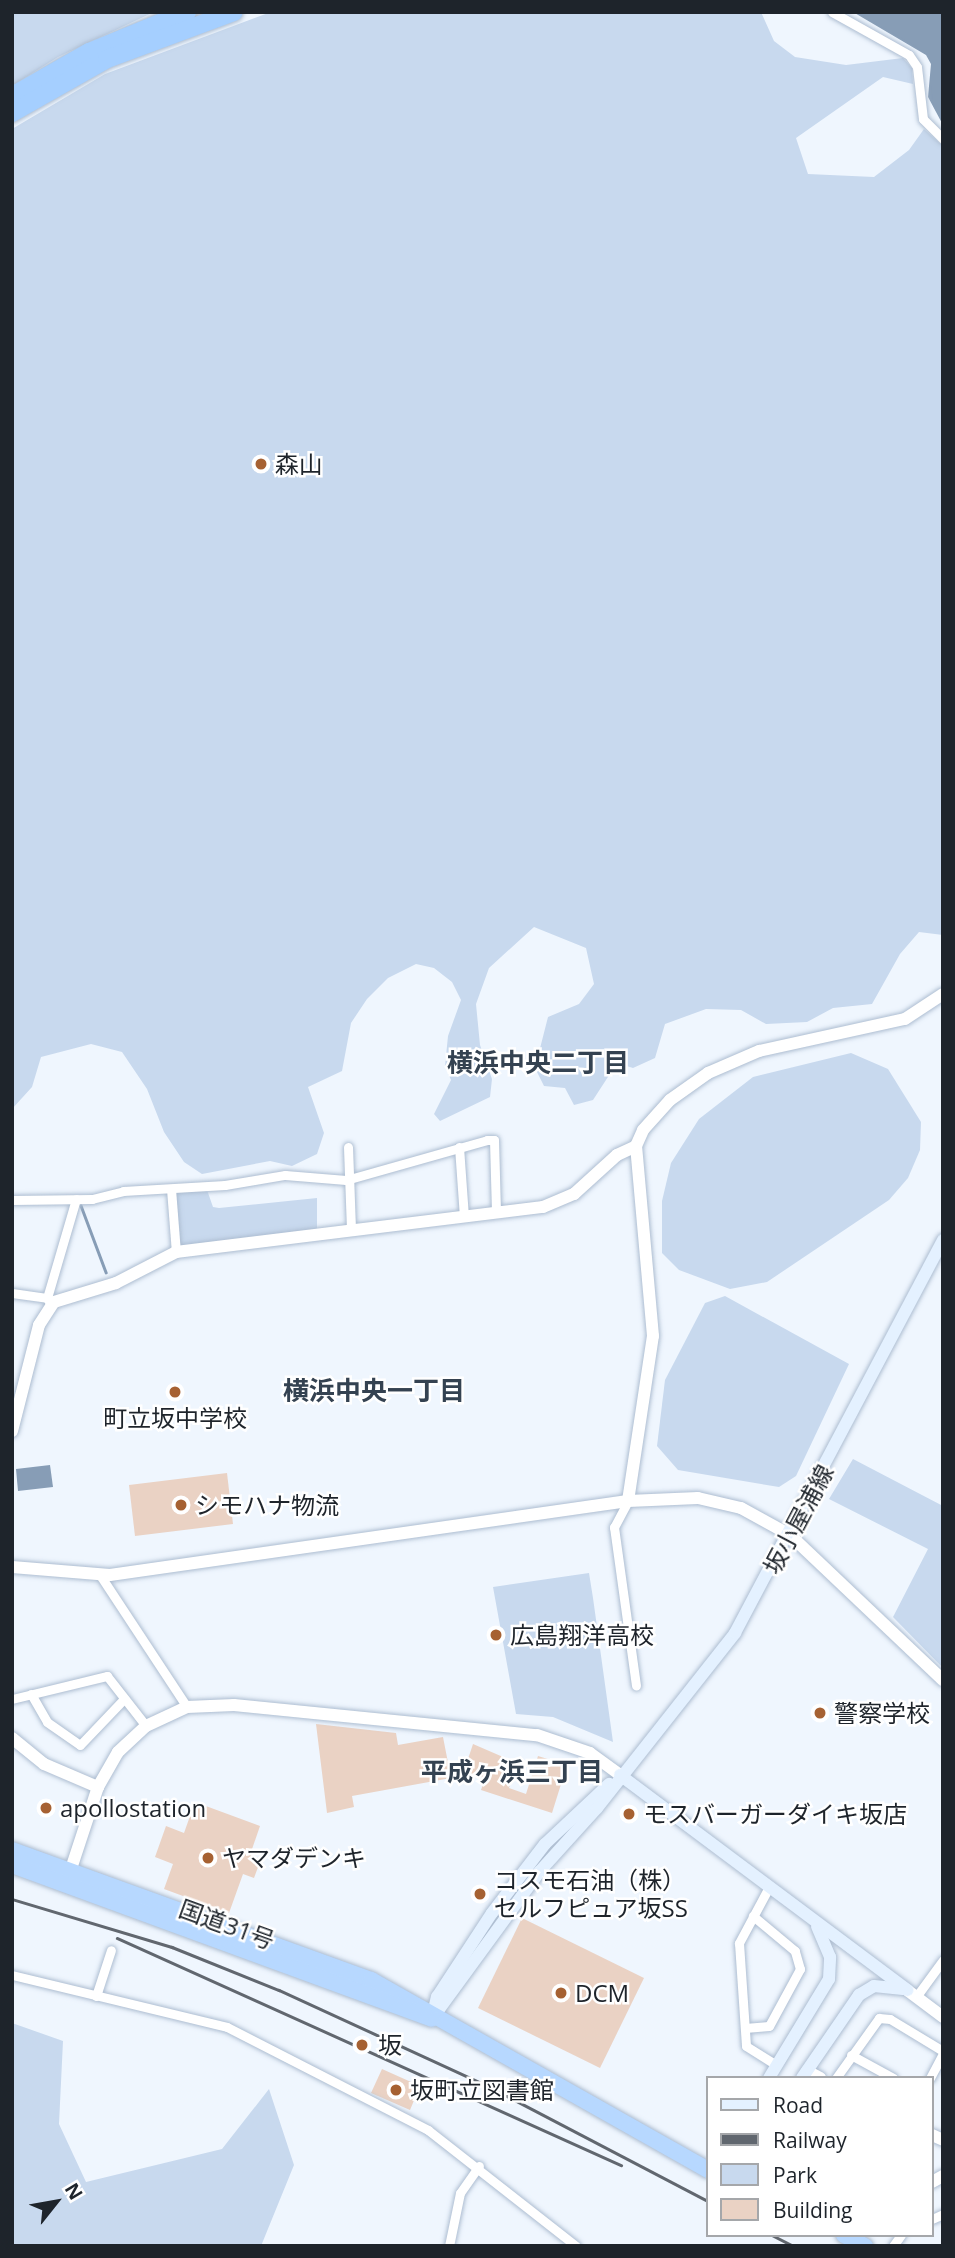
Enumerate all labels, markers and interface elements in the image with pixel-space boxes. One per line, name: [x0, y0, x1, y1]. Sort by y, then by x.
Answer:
place label: 森山: [275, 450, 323, 478]
marker: 森山: [253, 456, 269, 472]
district label: 横浜中央二丁目: [447, 1047, 629, 1079]
district label: 横浜中央一丁目: [283, 1375, 465, 1407]
marker: 町立坂中学校: [167, 1384, 183, 1400]
place label: 町立坂中学校: [103, 1404, 247, 1432]
street label: 坂小屋浦線: [757, 1459, 839, 1579]
place label: シモハナ物流: [195, 1491, 339, 1519]
marker: シモハナ物流: [173, 1497, 189, 1513]
place label: 広島翔洋高校: [510, 1621, 654, 1649]
marker: 広島翔洋高校: [488, 1627, 504, 1643]
place label: 警察学校: [834, 1699, 930, 1727]
marker: 警察学校: [812, 1705, 828, 1721]
district label: 平成ヶ浜三丁目: [421, 1756, 603, 1788]
place label: apollostation: [60, 1794, 206, 1822]
marker: apollostation: [38, 1800, 54, 1816]
place label: モスバーガーダイキ坂店: [643, 1800, 907, 1828]
marker: モスバーガーダイキ坂店: [621, 1806, 637, 1822]
place label: ヤマダデンキ: [222, 1844, 366, 1872]
marker: ヤマダデンキ: [200, 1850, 216, 1866]
place label: コスモ石油（株） セルフピュア坂SS: [494, 1866, 688, 1922]
marker: コスモ石油（株） セルフピュア坂SS: [472, 1886, 488, 1902]
street label: 国道31号: [175, 1893, 279, 1955]
place label: DCM: [575, 1979, 629, 2007]
marker: DCM: [553, 1985, 569, 2001]
place label: 坂: [378, 2031, 402, 2059]
marker: 坂: [352, 2035, 372, 2055]
place label: 坂町立図書館: [410, 2076, 554, 2104]
legend: [706, 2076, 934, 2237]
marker: 坂町立図書館: [388, 2082, 404, 2098]
text: Road: [773, 2091, 823, 2119]
text: Railway: [773, 2126, 847, 2154]
text: Park: [773, 2161, 817, 2189]
north arrow: [21, 2167, 91, 2237]
text: N: [59, 2178, 89, 2204]
text: Building: [773, 2196, 852, 2224]

